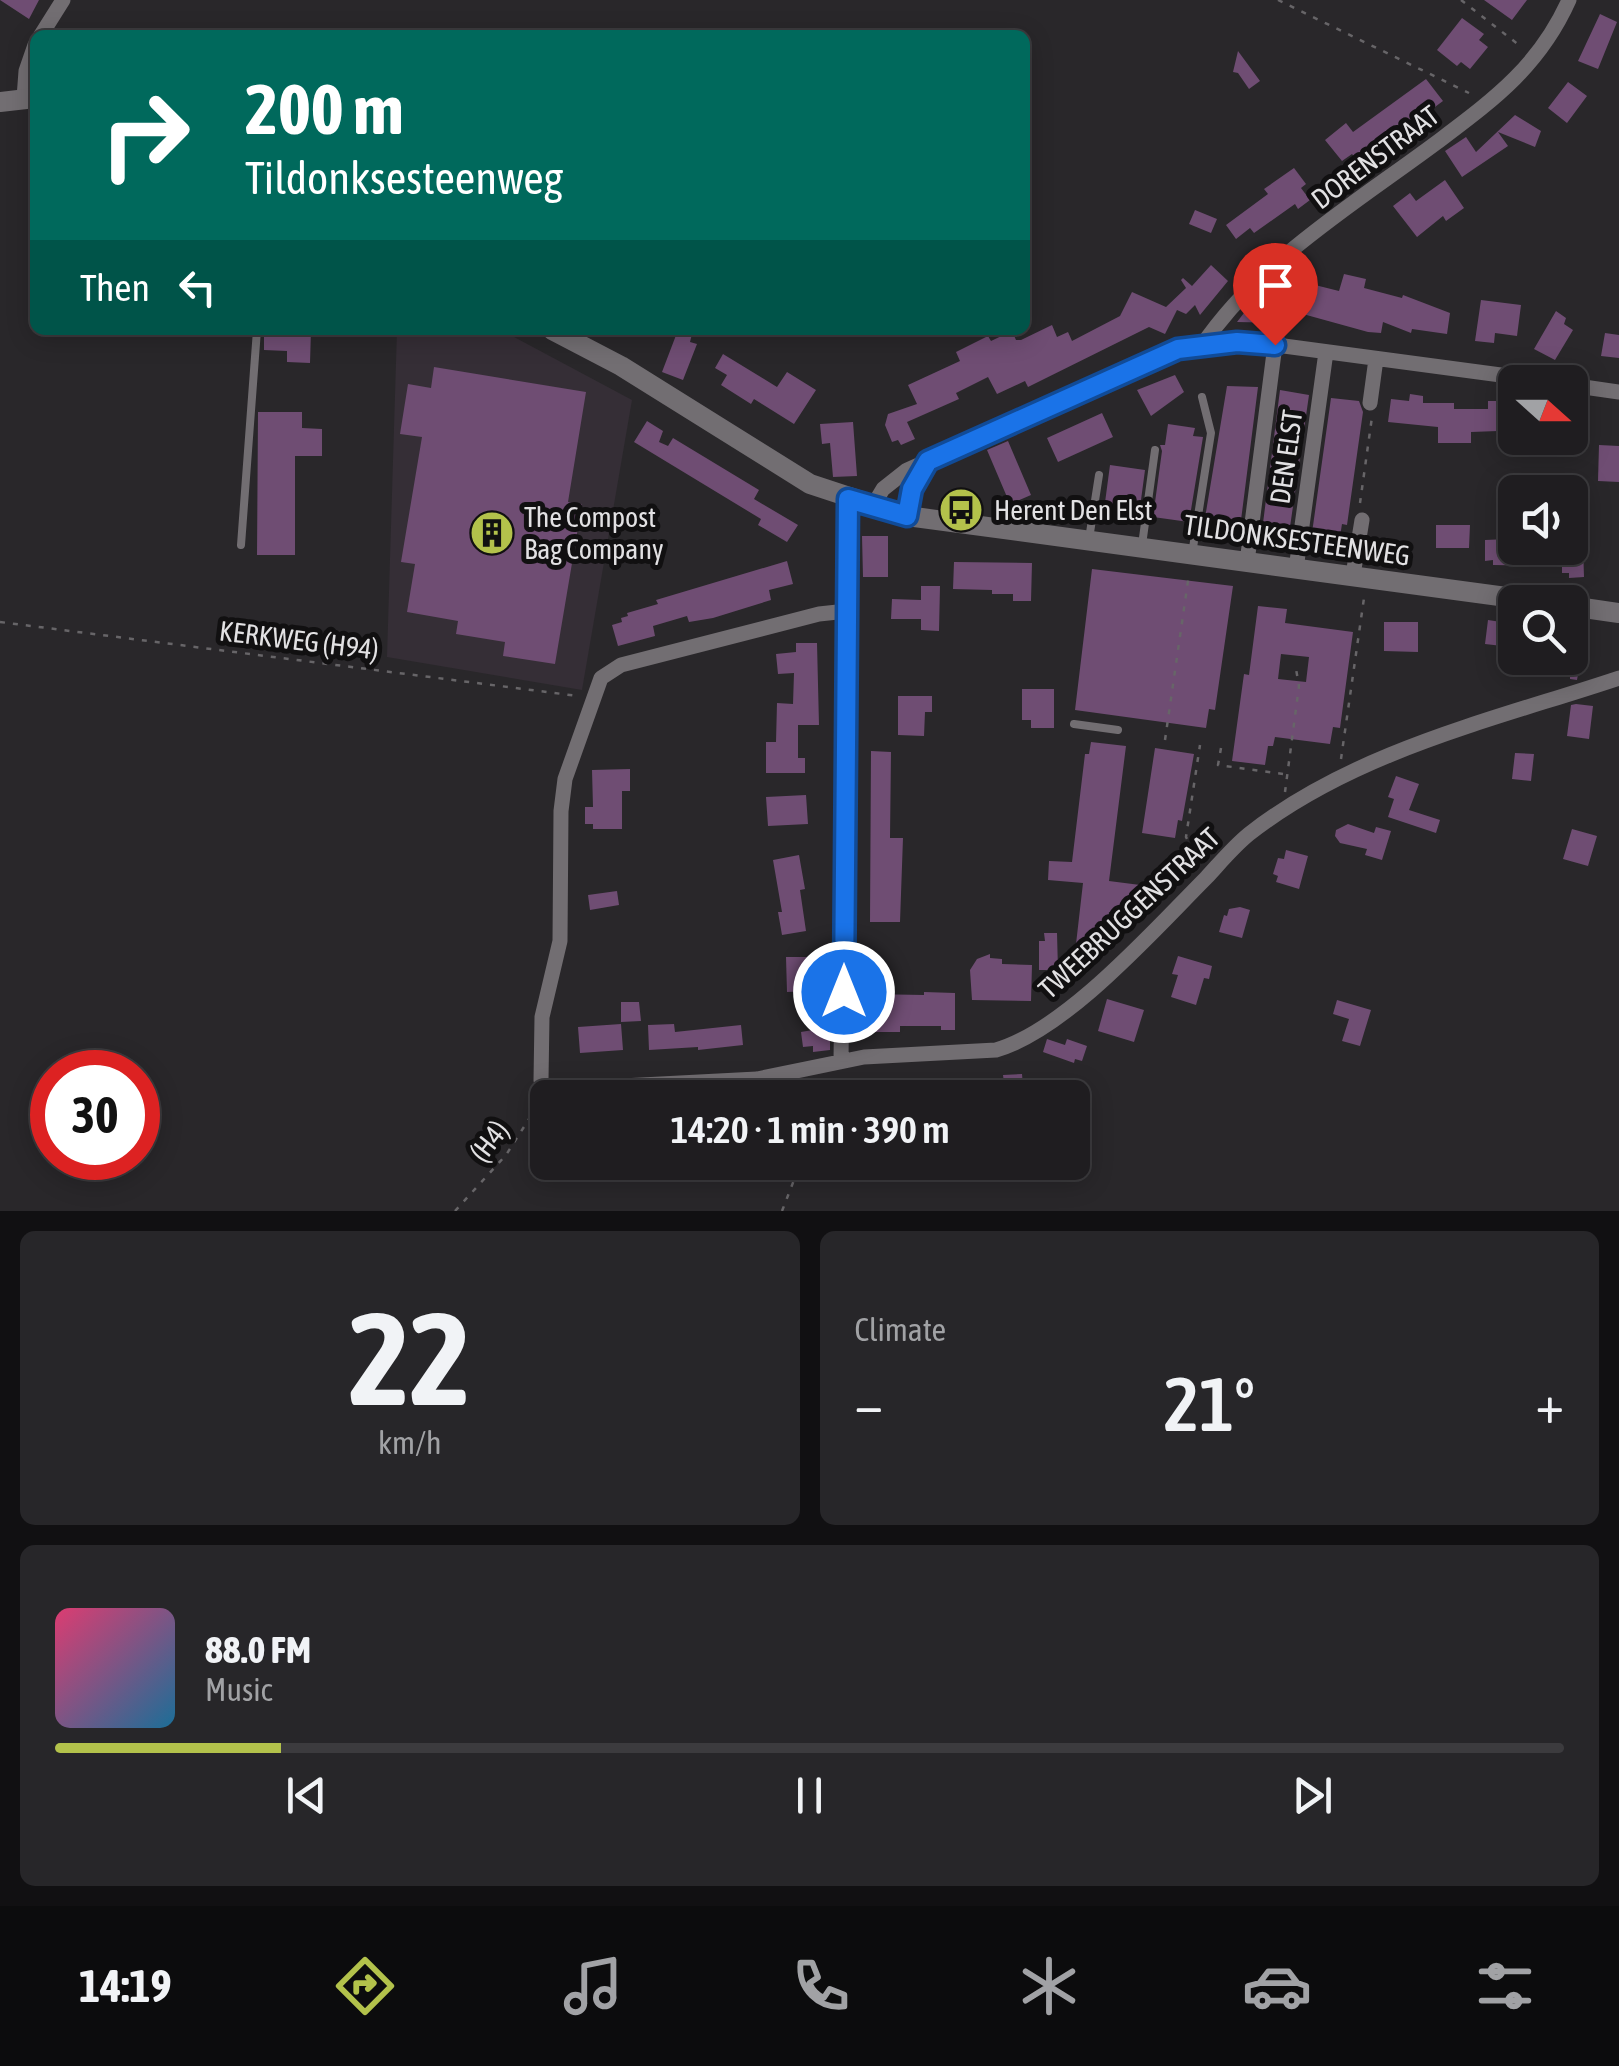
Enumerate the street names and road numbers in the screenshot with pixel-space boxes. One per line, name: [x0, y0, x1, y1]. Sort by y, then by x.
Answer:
street label: DORENSTRAAT: [1305, 99, 1445, 215]
street label: DEN ELST: [1264, 408, 1308, 506]
street label: TILDONKSESTEENWEG: [1182, 508, 1412, 572]
street label: KERKWEG (H94): [217, 614, 381, 666]
street label: TWEEBRUGGENSTRAAT: [1032, 821, 1226, 1005]
street label: (H4): [463, 1114, 515, 1168]

